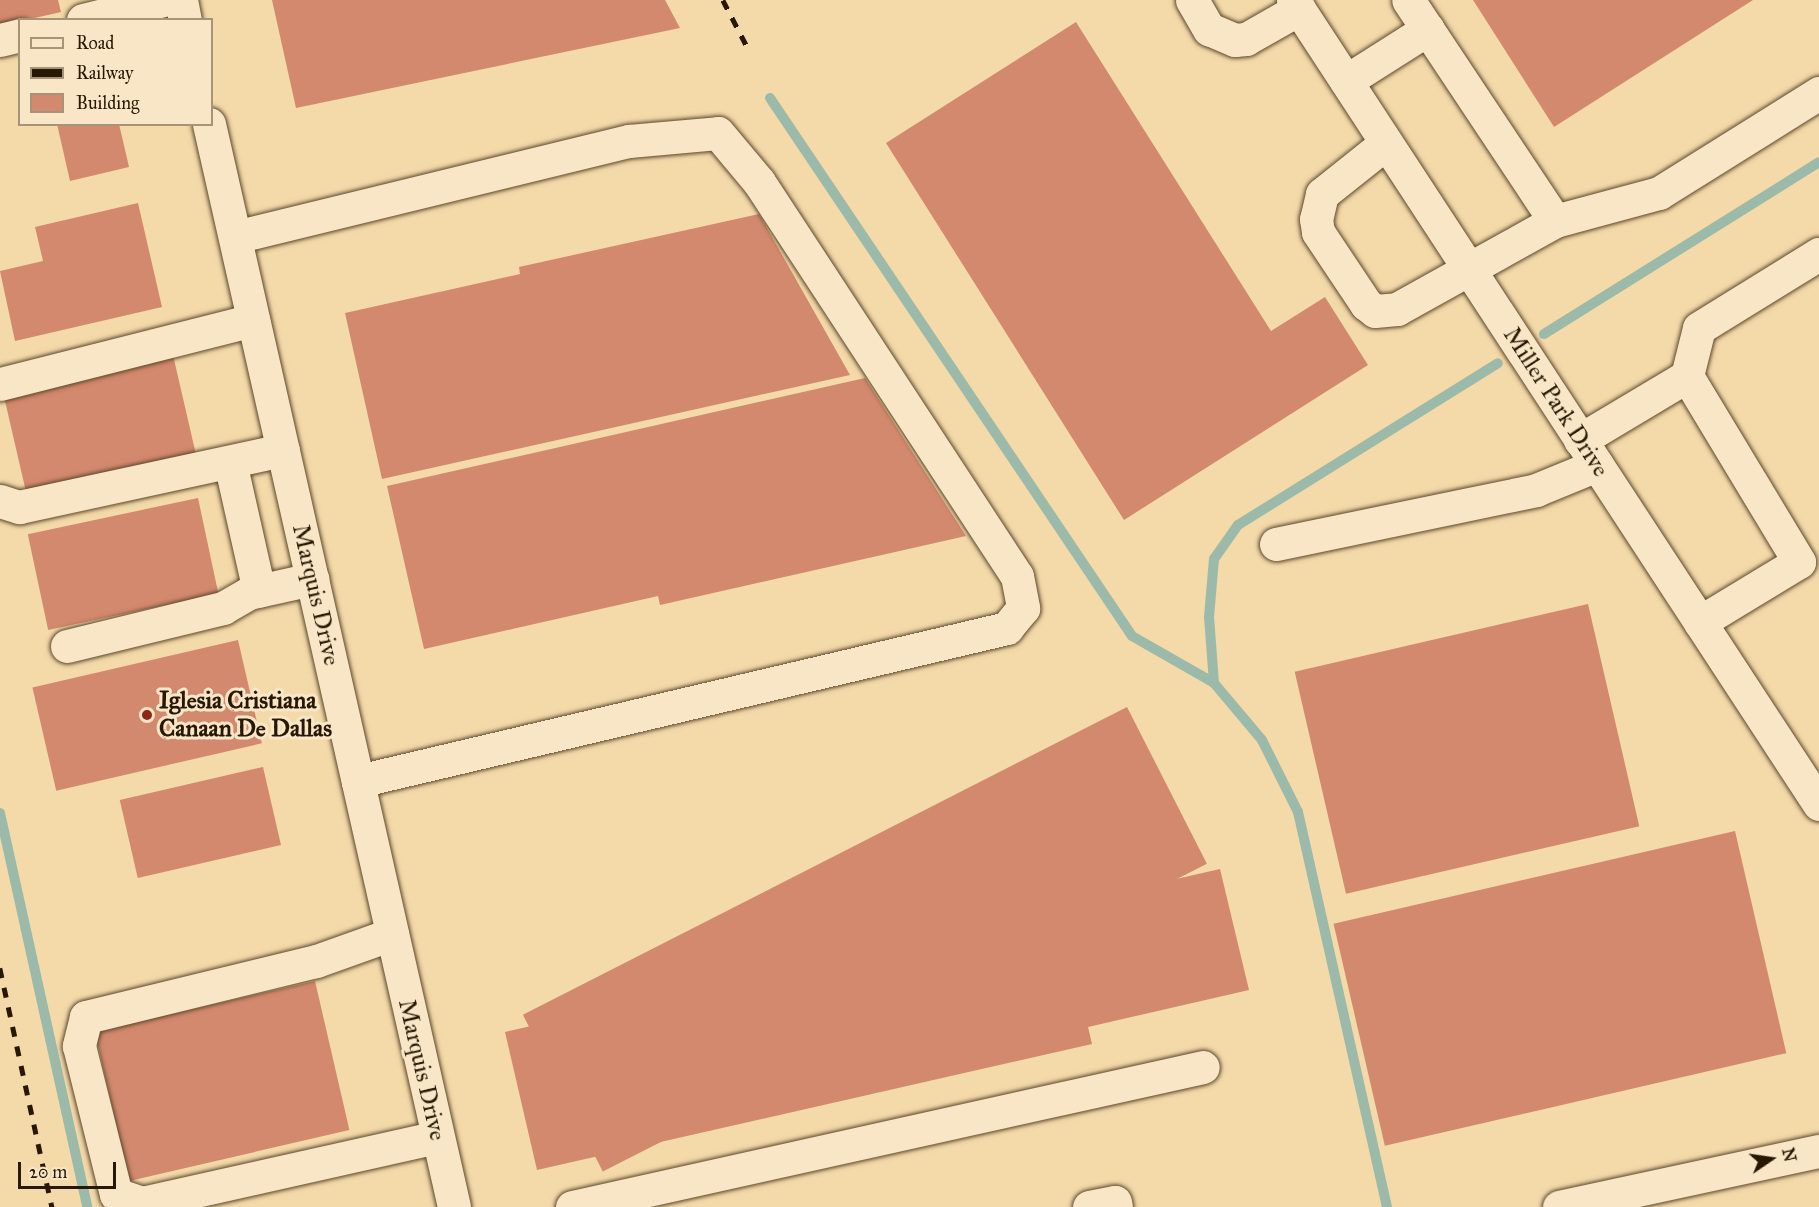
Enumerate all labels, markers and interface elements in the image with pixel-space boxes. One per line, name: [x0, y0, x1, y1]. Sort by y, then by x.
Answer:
legend: [18, 18, 213, 126]
text: Road: [76, 32, 114, 54]
text: Railway: [76, 62, 133, 84]
text: Building: [76, 92, 139, 114]
street label: Miller Park Drive: [1497, 322, 1615, 482]
street label: Marquis Drive: [286, 522, 346, 668]
place label: Iglesia Cristiana Canaan De Dallas: [159, 687, 332, 743]
marker: Iglesia Cristiana Canaan De Dallas: [140, 708, 154, 722]
street label: Marquis Drive: [392, 997, 452, 1143]
north arrow: [1741, 1129, 1801, 1189]
text: N: [1778, 1146, 1800, 1164]
scale bar: [21, 1150, 118, 1188]
text: 20 m: [29, 1161, 67, 1183]

